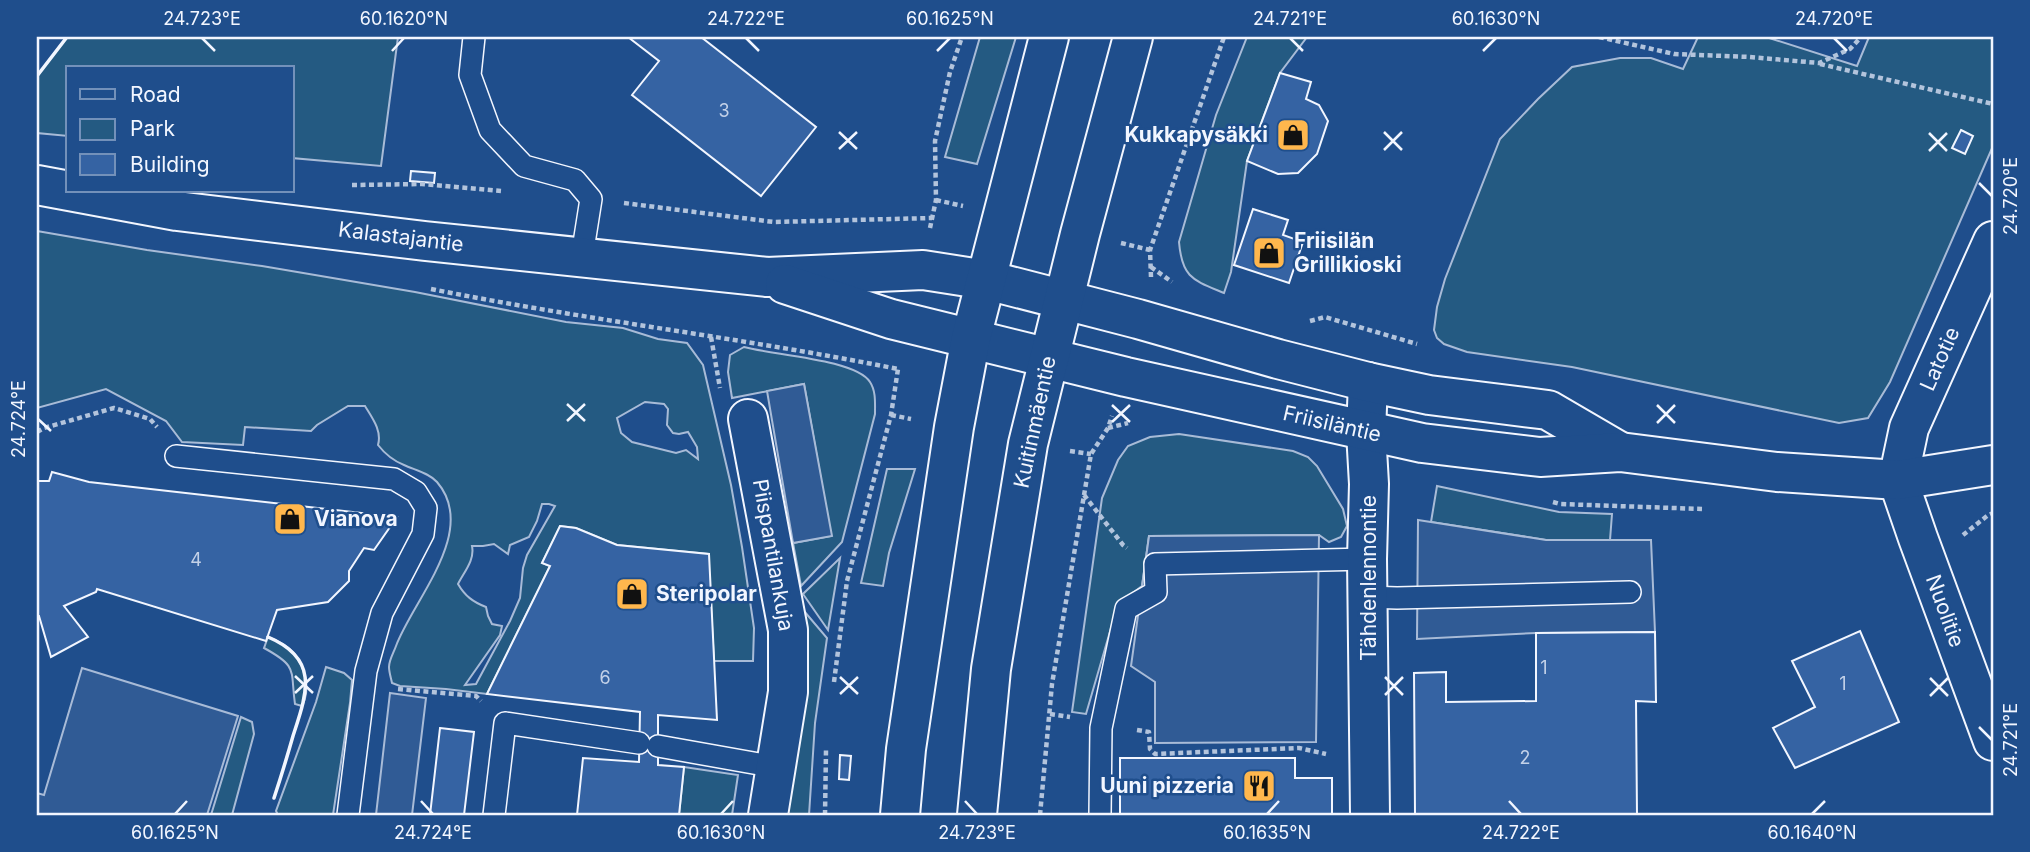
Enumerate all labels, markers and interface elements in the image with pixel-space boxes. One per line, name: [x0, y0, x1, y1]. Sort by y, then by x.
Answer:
text: 24.723°E: [163, 8, 241, 29]
text: 60.1620°N: [360, 8, 448, 29]
text: 24.722°E: [707, 8, 785, 29]
text: 60.1625°N: [906, 8, 994, 29]
text: 24.721°E: [1253, 8, 1327, 29]
text: 60.1630°N: [1452, 8, 1540, 29]
text: 24.720°E: [1795, 8, 1873, 29]
legend: [66, 66, 294, 192]
text: Road: [130, 82, 181, 107]
house number: 3: [718, 100, 730, 121]
text: Park: [130, 116, 175, 141]
shop icon: Kukkapysäkki: [1274, 116, 1312, 154]
place label: Kukkapysäkki: [1124, 122, 1268, 147]
text: Building: [130, 152, 210, 177]
text: 24.720°E: [2000, 157, 2021, 235]
street label: Kalastajantie: [337, 216, 465, 257]
place label: Friisilän Grillikioski: [1294, 228, 1402, 277]
shop icon: Friisilän Grillikioski: [1250, 234, 1288, 272]
street label: Latotie: [1914, 323, 1965, 395]
street label: Kuitinmäentie: [1008, 354, 1061, 490]
text: 24.724°E: [8, 380, 29, 458]
street label: Friisiläntie: [1281, 400, 1384, 447]
street label: Piispantilankuja: [748, 477, 799, 633]
street label: Tähdenlennontie: [1356, 495, 1381, 661]
shop icon: Vianova: [271, 500, 309, 538]
place label: Vianova: [314, 506, 398, 531]
house number: 4: [190, 549, 202, 570]
street label: Nuolitie: [1921, 571, 1970, 650]
shop icon: Steripolar: [613, 575, 651, 613]
place label: Steripolar: [656, 581, 757, 606]
house number: 1: [1540, 657, 1548, 678]
house number: 6: [599, 667, 611, 688]
house number: 1: [1839, 673, 1847, 694]
text: 24.721°E: [2000, 703, 2021, 777]
house number: 2: [1520, 747, 1530, 768]
restaurant icon: Uuni pizzeria: [1240, 767, 1278, 805]
place label: Uuni pizzeria: [1100, 773, 1234, 798]
text: 60.1625°N: [131, 822, 219, 843]
text: 24.724°E: [394, 822, 472, 843]
text: 60.1630°N: [677, 822, 765, 843]
text: 24.723°E: [938, 822, 1016, 843]
text: 60.1635°N: [1223, 822, 1311, 843]
text: 24.722°E: [1482, 822, 1560, 843]
text: 60.1640°N: [1768, 822, 1856, 843]

